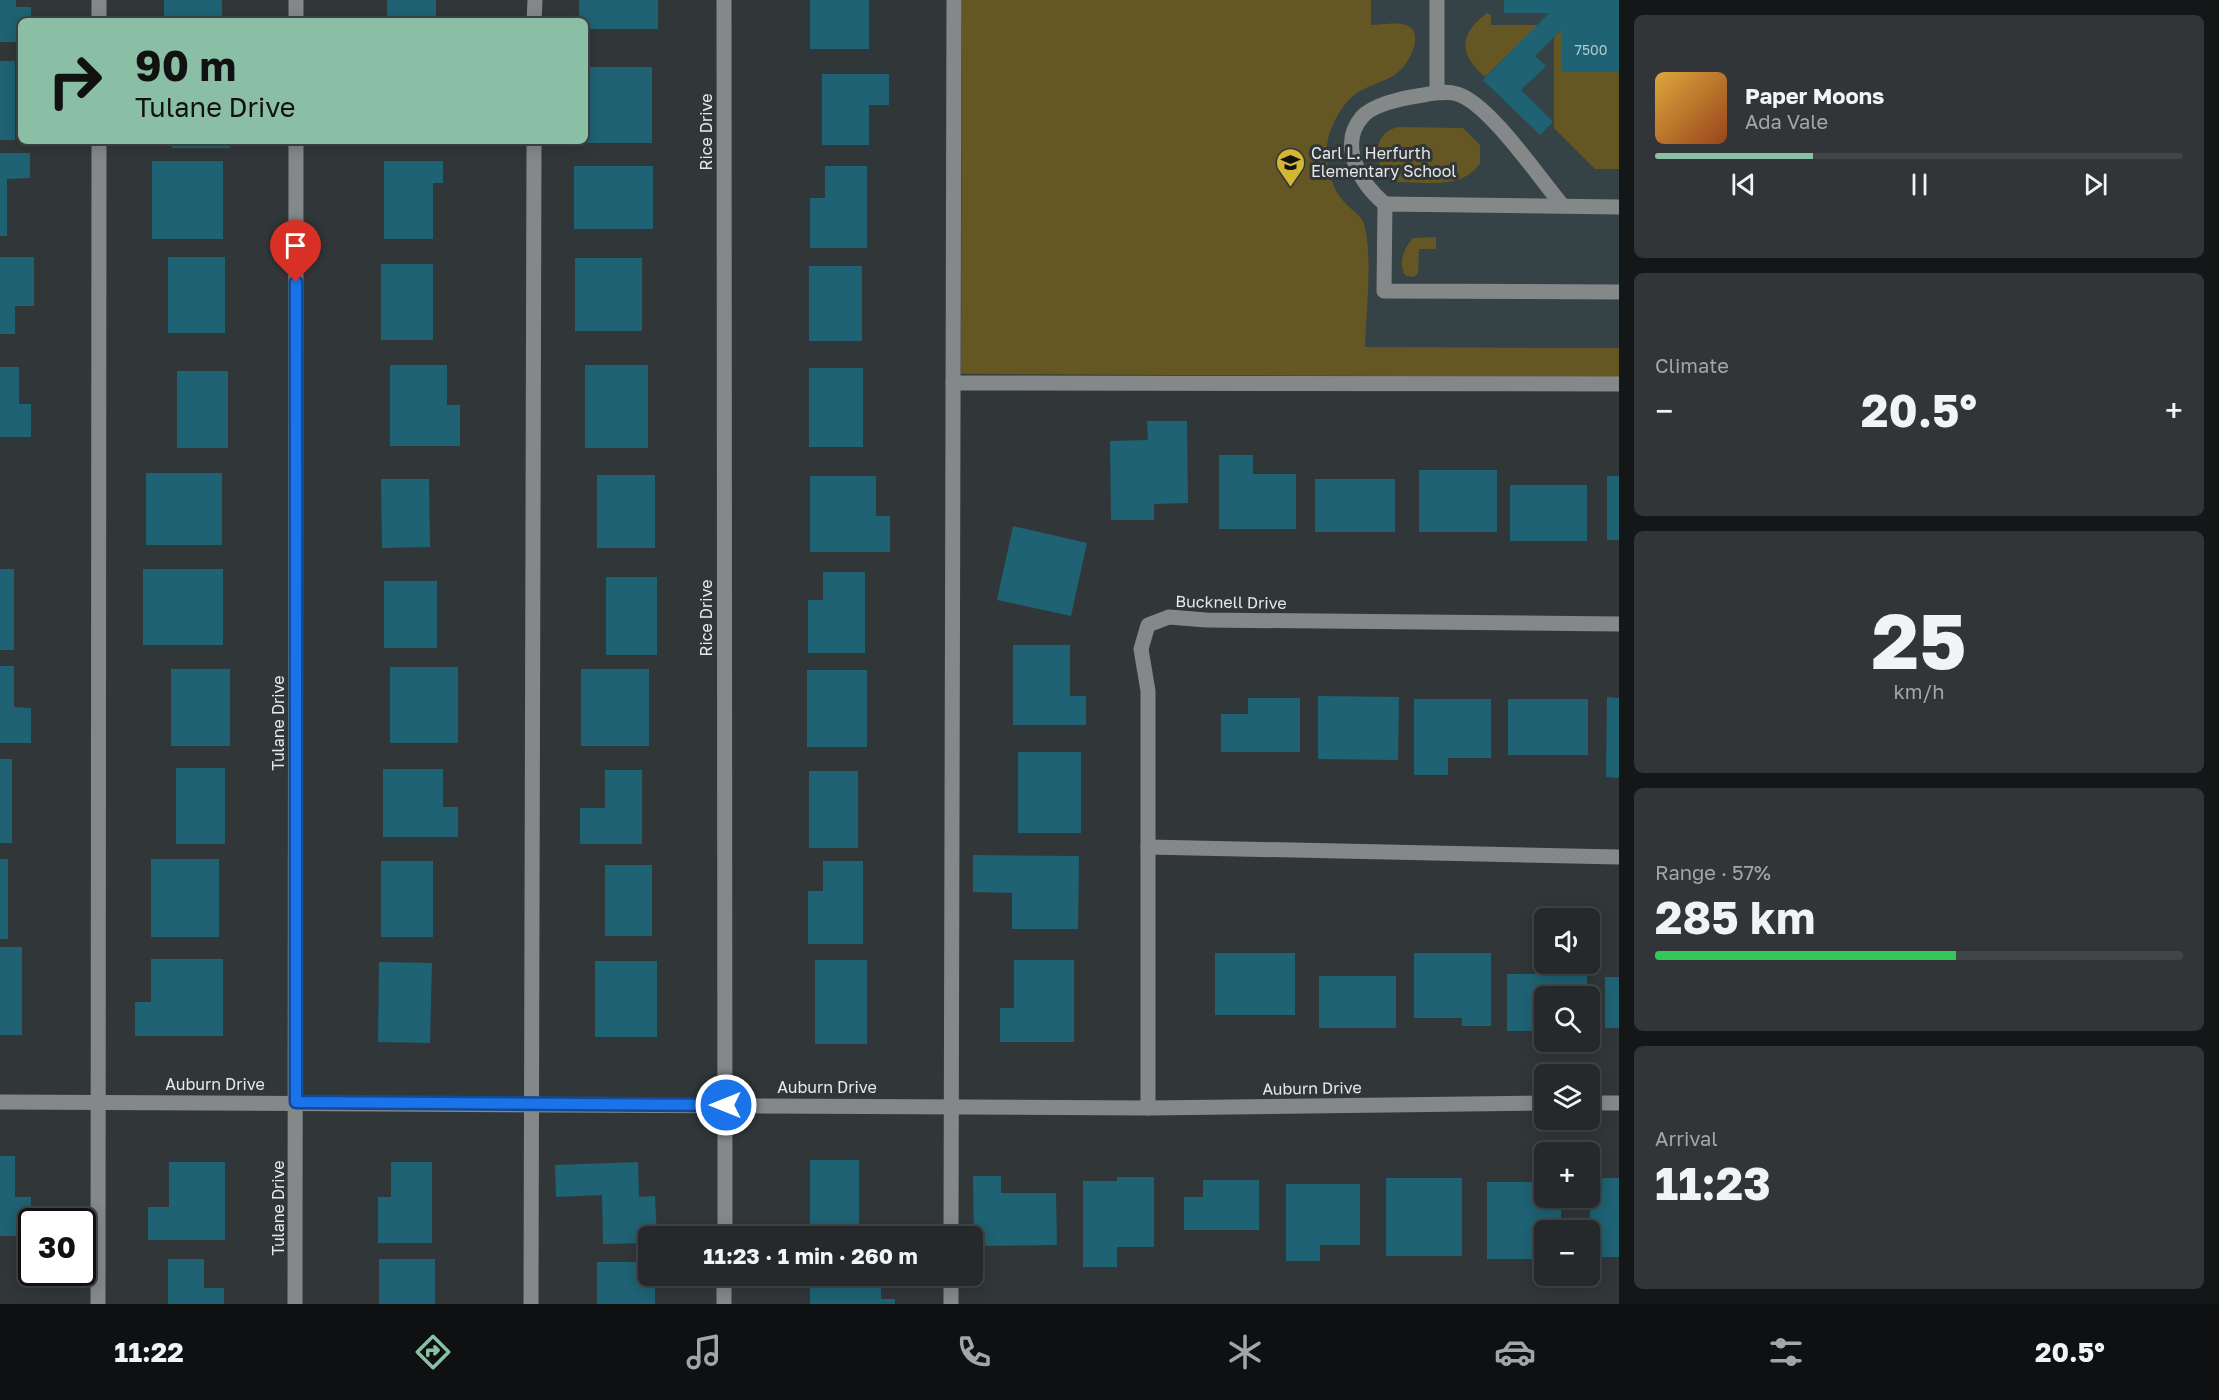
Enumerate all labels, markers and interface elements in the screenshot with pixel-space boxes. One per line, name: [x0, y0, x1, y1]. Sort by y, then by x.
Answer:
text: 90 m: [135, 40, 236, 90]
house number: 7500: [1575, 41, 1607, 58]
icon: right: [36, 42, 114, 120]
text: Paper Moons: [1745, 82, 1884, 109]
text: Tulane Drive: [135, 91, 295, 123]
street label: Rice Drive: [696, 94, 716, 170]
text: Ada Vale: [1745, 109, 1828, 133]
place label: Carl L. Herfurth Elementary School: [1311, 143, 1456, 181]
school or university icon: Carl L. Herfurth Elementary School: [1274, 146, 1306, 188]
icon: previous: [1727, 168, 1760, 201]
icon: pause: [1903, 168, 1936, 201]
icon: next: [2079, 168, 2112, 201]
pin: [270, 220, 321, 282]
icon: arrive: [279, 229, 312, 262]
text: Climate: [1655, 353, 1729, 377]
text: 20.5°: [1861, 383, 1977, 437]
text: −: [1655, 391, 1673, 430]
text: +: [2165, 391, 2183, 430]
street label: Rice Drive: [696, 580, 716, 656]
street label: Bucknell Drive: [1175, 591, 1287, 613]
text: 25: [1871, 593, 1967, 686]
street label: Tulane Drive: [268, 675, 288, 771]
text: km/h: [1894, 679, 1944, 703]
text: Range · 57%: [1655, 860, 1771, 884]
text: 285 km: [1655, 890, 1815, 944]
map controls: [1534, 908, 1600, 1286]
button: sound: [1534, 908, 1600, 974]
button: search: [1534, 986, 1600, 1052]
button: layers: [1534, 1064, 1600, 1130]
position arrow: [694, 1073, 758, 1137]
street label: Auburn Drive: [165, 1074, 265, 1094]
street label: Auburn Drive: [777, 1077, 877, 1097]
street label: Auburn Drive: [1262, 1077, 1362, 1099]
text: Arrival: [1655, 1126, 1718, 1150]
button: +: [1534, 1142, 1600, 1208]
text: 11:23: [1655, 1156, 1771, 1210]
street label: Tulane Drive: [268, 1160, 288, 1256]
speed limit sign: 30: [18, 1208, 96, 1286]
button: −: [1534, 1220, 1600, 1286]
text: 11:23 · 1 min · 260 m: [703, 1242, 918, 1269]
icon: directions: [412, 1331, 454, 1373]
icon: music: [683, 1331, 725, 1373]
icon: phone: [953, 1331, 995, 1373]
icon: climate: [1224, 1331, 1266, 1373]
icon: car: [1494, 1331, 1536, 1373]
icon: filters: [1765, 1331, 1807, 1373]
text: 11:22: [114, 1336, 184, 1368]
text: 20.5°: [2035, 1336, 2105, 1368]

